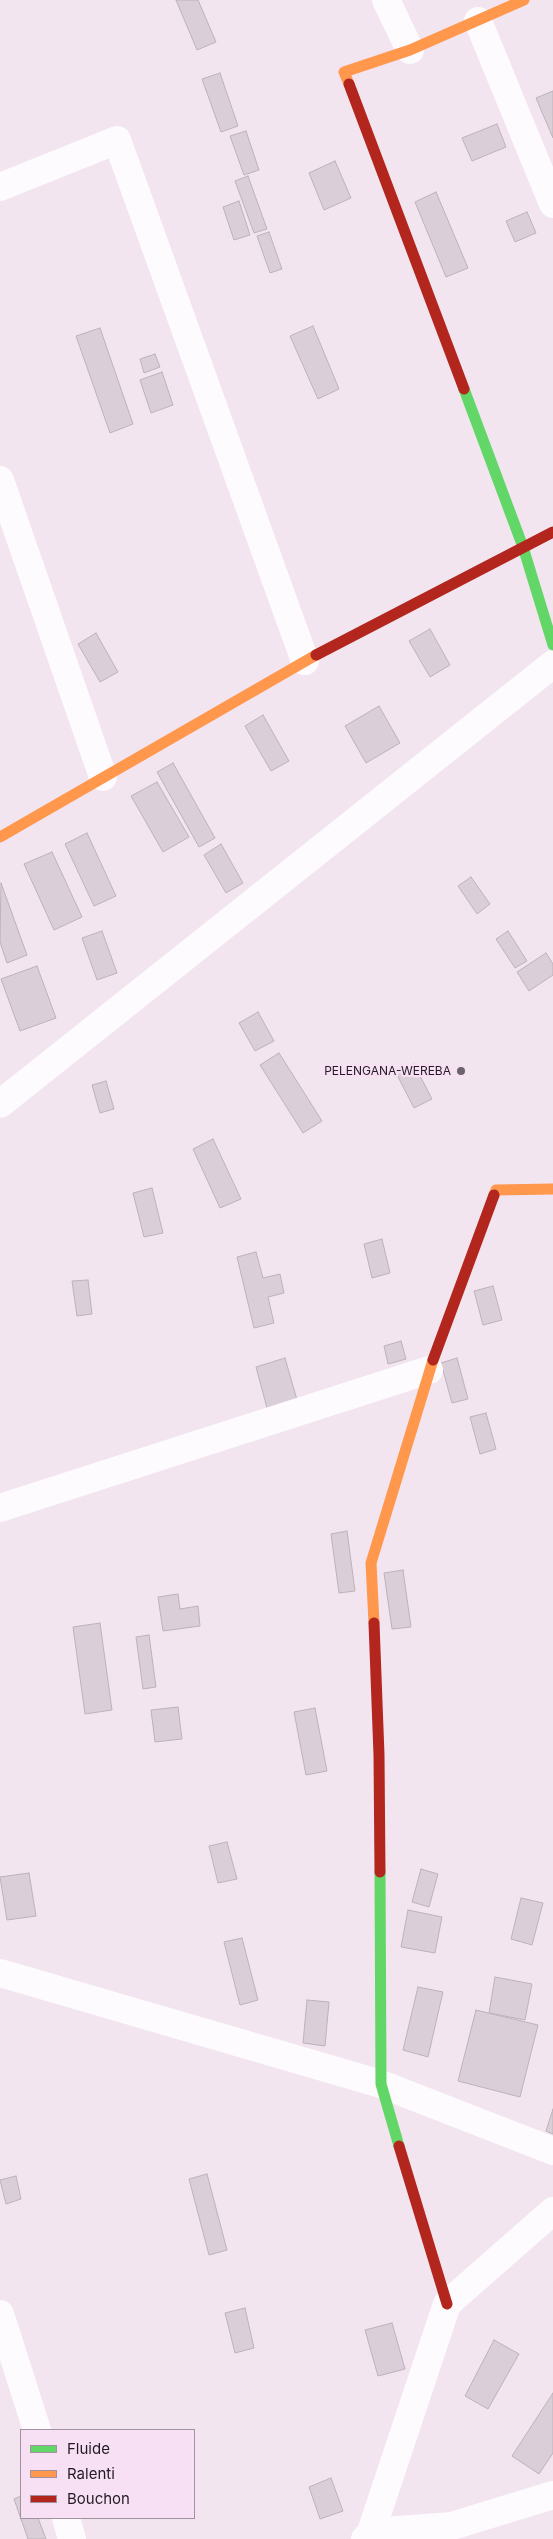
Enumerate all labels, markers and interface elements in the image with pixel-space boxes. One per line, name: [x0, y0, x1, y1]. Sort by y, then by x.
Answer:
place label: PELENGANA-WEREBA: [324, 1064, 451, 1078]
marker: PELENGANA-WEREBA: [455, 1065, 467, 1077]
legend: [20, 2429, 195, 2519]
text: Fluide: [67, 2439, 110, 2458]
text: Ralenti: [67, 2464, 115, 2483]
text: Bouchon: [67, 2489, 130, 2508]

